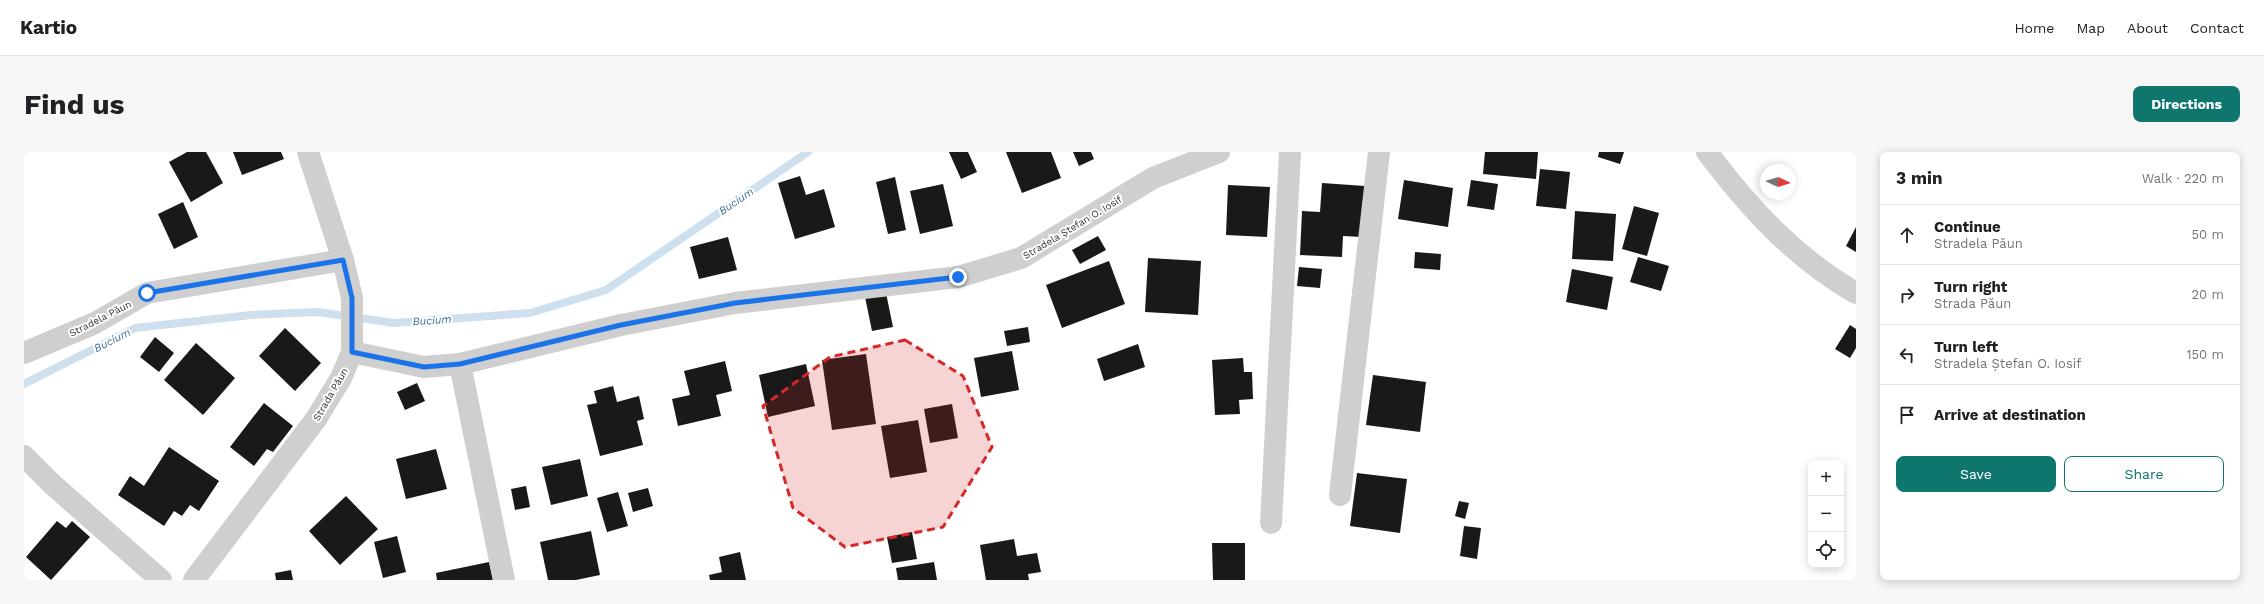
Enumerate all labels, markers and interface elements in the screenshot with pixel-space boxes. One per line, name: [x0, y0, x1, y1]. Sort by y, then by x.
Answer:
text: Kartio: [20, 16, 77, 39]
text: Home: [2014, 20, 2054, 36]
text: Map: [2076, 20, 2105, 36]
text: About: [2127, 20, 2168, 36]
text: Contact: [2190, 20, 2244, 36]
button: Directions: [2133, 86, 2240, 122]
text: Find us: [24, 88, 124, 121]
north arrow: [1760, 164, 1796, 200]
text: 3 min: [1896, 168, 1942, 188]
text: Walk · 220 m: [2142, 171, 2224, 186]
water label: Bucium: [716, 185, 756, 218]
street label: Stradela Ștefan O. Iosif: [1021, 193, 1124, 261]
text: Continue: [1934, 218, 2001, 236]
icon: ahead: [1896, 224, 1918, 246]
text: 50 m: [2192, 227, 2224, 242]
text: Stradela Păun: [1934, 236, 2023, 251]
route end: [949, 268, 967, 286]
text: Turn right: [1934, 278, 2007, 296]
route start: [138, 284, 156, 302]
icon: right: [1896, 284, 1918, 306]
text: 20 m: [2192, 287, 2224, 302]
text: Strada Păun: [1934, 296, 2011, 311]
street label: Stradela Păun: [67, 298, 133, 339]
water label: Bucium: [412, 313, 452, 328]
water label: Bucium: [92, 326, 133, 355]
text: Turn left: [1934, 338, 1998, 356]
icon: left: [1896, 344, 1918, 366]
text: 150 m: [2186, 347, 2224, 362]
text: Stradela Ștefan O. Iosif: [1934, 356, 2081, 371]
street label: Strada Păun: [311, 366, 350, 423]
icon: arrive: [1896, 404, 1918, 426]
text: Arrive at destination: [1934, 406, 2086, 424]
button: Save: [1896, 456, 2056, 492]
button: Share: [2064, 456, 2224, 492]
map controls: [1808, 460, 1844, 568]
button: +: [1808, 460, 1844, 496]
button: −: [1808, 496, 1844, 532]
button: locate: [1808, 532, 1844, 568]

